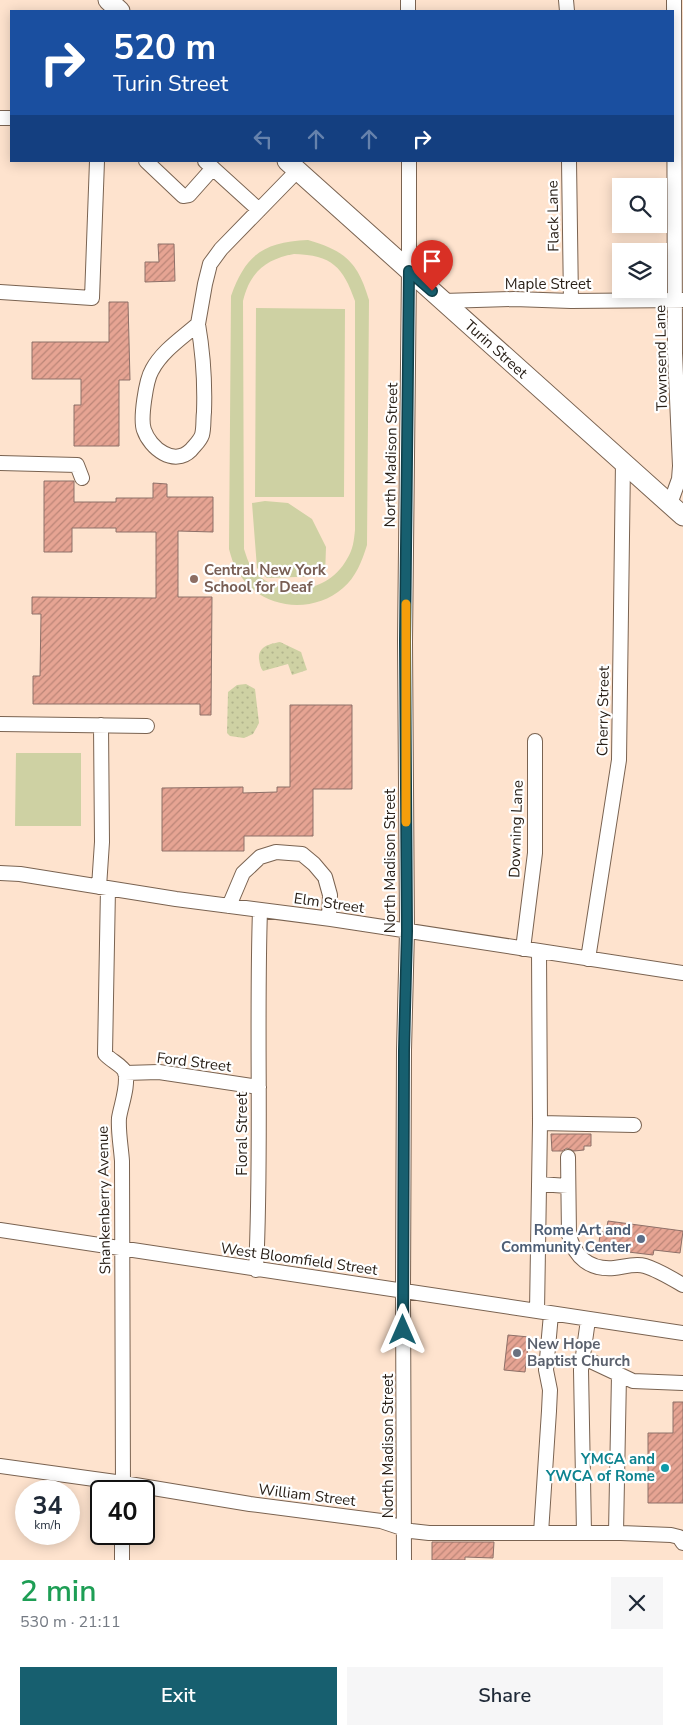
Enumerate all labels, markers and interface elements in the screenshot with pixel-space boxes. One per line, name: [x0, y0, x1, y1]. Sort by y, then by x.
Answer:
text: 520 m: [113, 24, 216, 71]
icon: right: [30, 30, 95, 95]
text: Turin Street: [113, 69, 228, 99]
icon: left: [249, 125, 277, 153]
icon: ahead: [302, 125, 330, 153]
icon: ahead: [355, 125, 383, 153]
icon: right: [408, 125, 436, 153]
map controls: [612, 178, 667, 298]
button: search: [612, 178, 667, 233]
street label: Flack Lane: [542, 180, 564, 252]
pin: [411, 240, 453, 291]
button: layers: [612, 243, 667, 298]
icon: arrive: [418, 247, 446, 275]
street label: Maple Street: [505, 274, 592, 294]
street label: Townsend Lane: [650, 305, 672, 411]
street label: Turin Street: [460, 315, 532, 383]
street label: North Madison Street: [380, 382, 402, 528]
place label: Central New York School for Deaf: [204, 560, 327, 597]
marker: Central New York School for Deaf: [188, 573, 200, 585]
street label: Cherry Street: [592, 665, 614, 756]
street label: Downing Lane: [504, 780, 528, 878]
street label: North Madison Street: [380, 788, 400, 933]
street label: Elm Street: [293, 888, 366, 918]
street label: Ford Street: [156, 1047, 233, 1077]
street label: Floral Street: [232, 1092, 252, 1176]
street label: Shankenberry Avenue: [93, 1126, 115, 1274]
place label: Rome Art and Community Center: [501, 1220, 631, 1257]
marker: Rome Art and Community Center: [635, 1233, 647, 1245]
street label: West Bloomfield Street: [219, 1238, 379, 1280]
position arrow: [376, 1303, 428, 1355]
place label: New Hope Baptist Church: [527, 1334, 630, 1371]
marker: New Hope Baptist Church: [511, 1347, 523, 1359]
street label: North Madison Street: [378, 1373, 398, 1518]
place label: YMCA and YWCA of Rome: [545, 1449, 655, 1486]
marker: YMCA and YWCA of Rome: [659, 1462, 671, 1474]
street label: William Street: [257, 1479, 358, 1511]
speed limit sign: 40: [90, 1480, 155, 1545]
text: 34: [32, 1489, 63, 1523]
text: km/h: [34, 1517, 61, 1533]
text: 2 min: [20, 1571, 96, 1612]
button: close: [611, 1577, 663, 1629]
text: 530 m · 21:11: [20, 1611, 121, 1633]
button: Exit: [20, 1667, 337, 1725]
button: Share: [347, 1667, 663, 1725]

